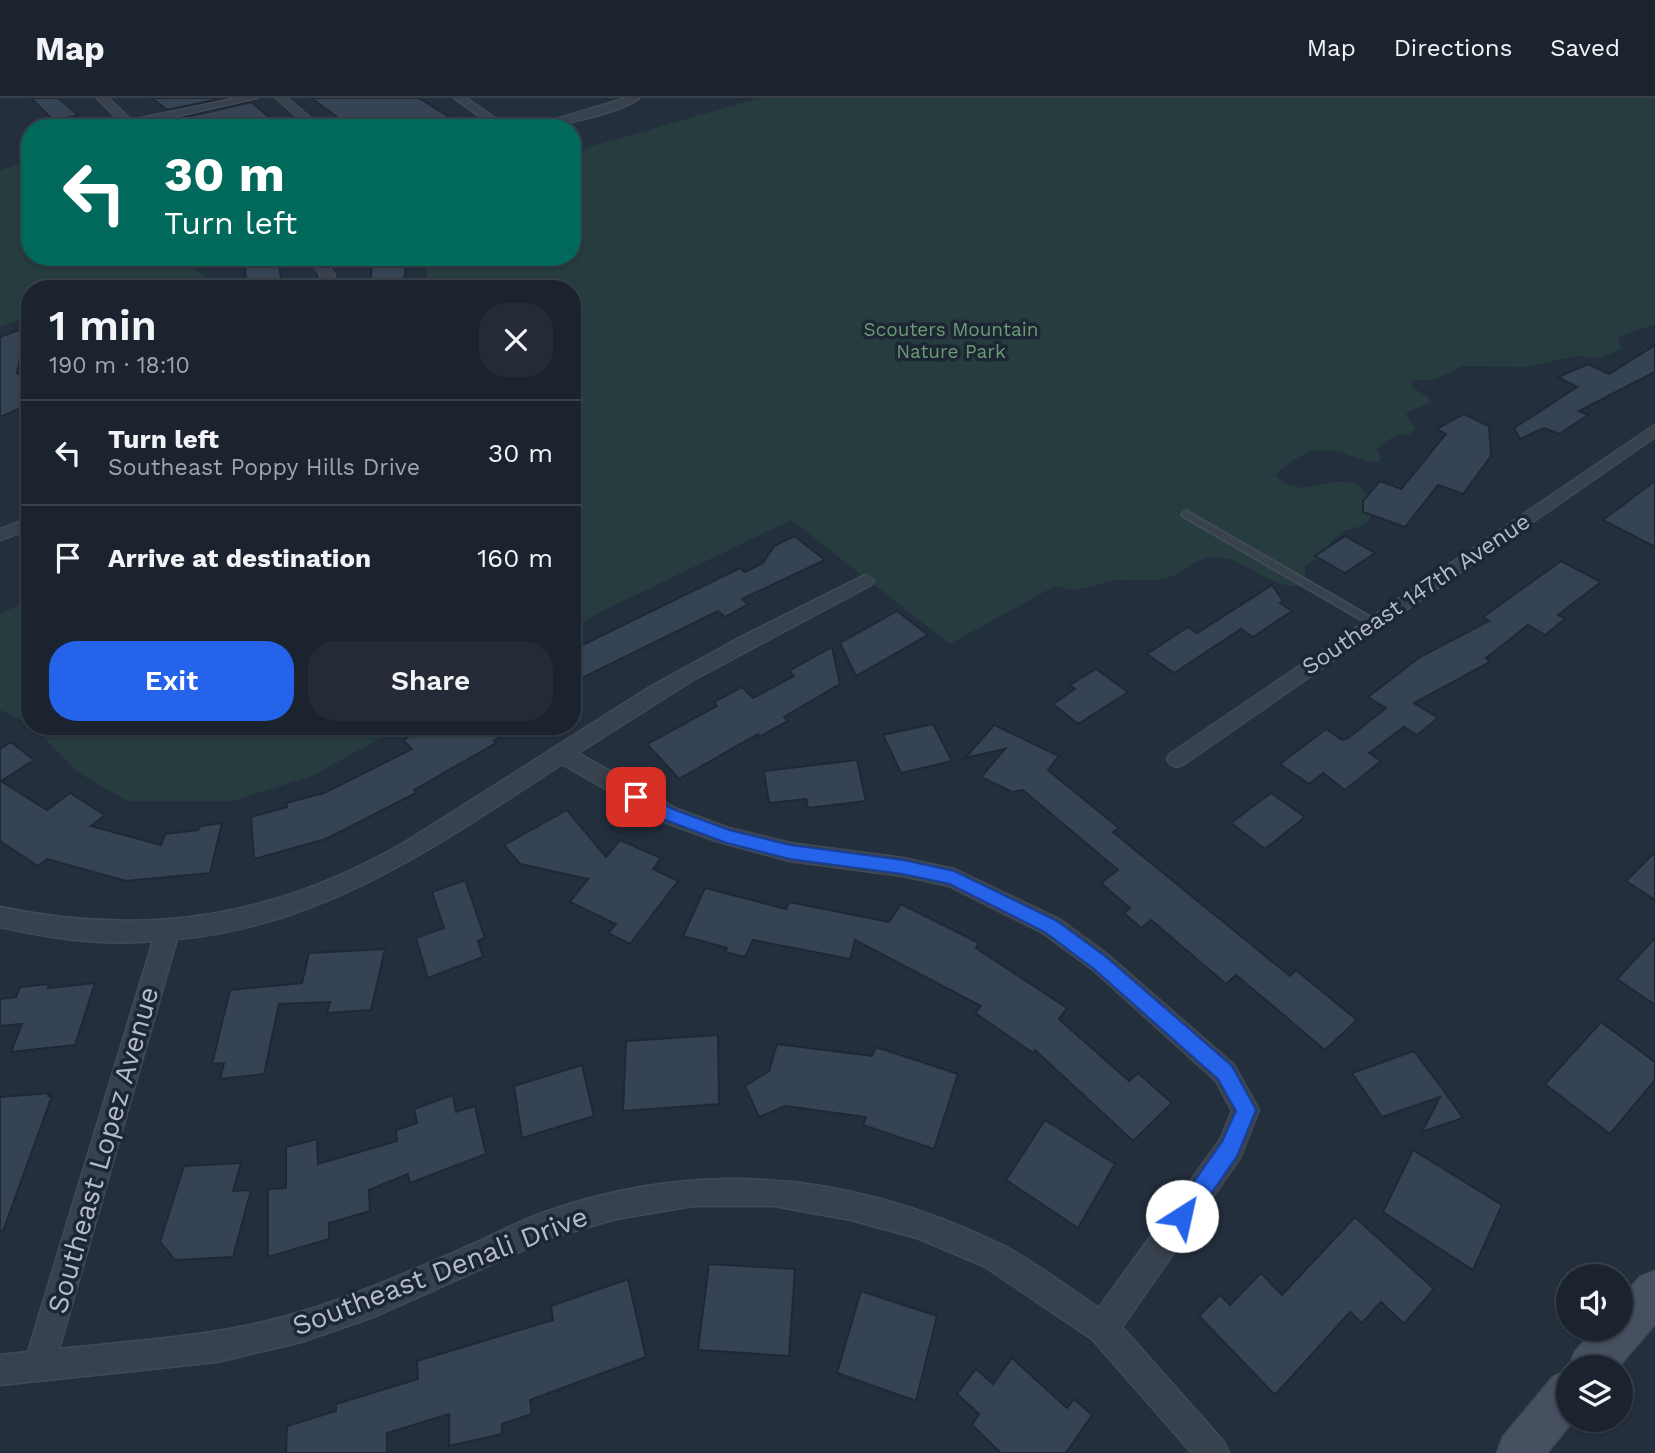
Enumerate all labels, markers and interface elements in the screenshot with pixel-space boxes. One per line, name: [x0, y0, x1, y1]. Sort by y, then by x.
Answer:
text: Map: [35, 29, 105, 68]
text: Map: [1307, 34, 1356, 62]
text: Directions: [1394, 34, 1512, 62]
text: Saved: [1550, 34, 1620, 62]
text: 30 m: [164, 145, 285, 203]
icon: left: [49, 147, 140, 238]
text: Turn left: [164, 204, 297, 242]
text: 1 min: [49, 301, 157, 350]
button: close: [479, 303, 553, 377]
park label: Scouters Mountain Nature Park: [863, 318, 1039, 363]
text: 190 m · 18:10: [49, 352, 190, 379]
text: Turn left: [108, 424, 219, 454]
icon: left: [49, 434, 87, 472]
text: 30 m: [488, 438, 553, 468]
text: Southeast Poppy Hills Drive: [108, 454, 420, 481]
street label: Southeast 147th Avenue: [1297, 508, 1535, 680]
icon: arrive: [49, 539, 87, 577]
text: Arrive at destination: [108, 543, 371, 573]
text: 160 m: [477, 543, 553, 573]
button: Exit: [49, 641, 294, 721]
button: Share: [308, 641, 553, 721]
pin: [606, 767, 666, 827]
icon: arrive: [617, 778, 655, 816]
street label: Southeast Lopez Avenue: [41, 983, 165, 1317]
position arrow: [1145, 1179, 1219, 1253]
street label: Southeast Denali Drive: [288, 1199, 592, 1343]
map controls: [1556, 1264, 1633, 1432]
button: sound: [1556, 1264, 1633, 1341]
button: layers: [1556, 1355, 1633, 1432]

